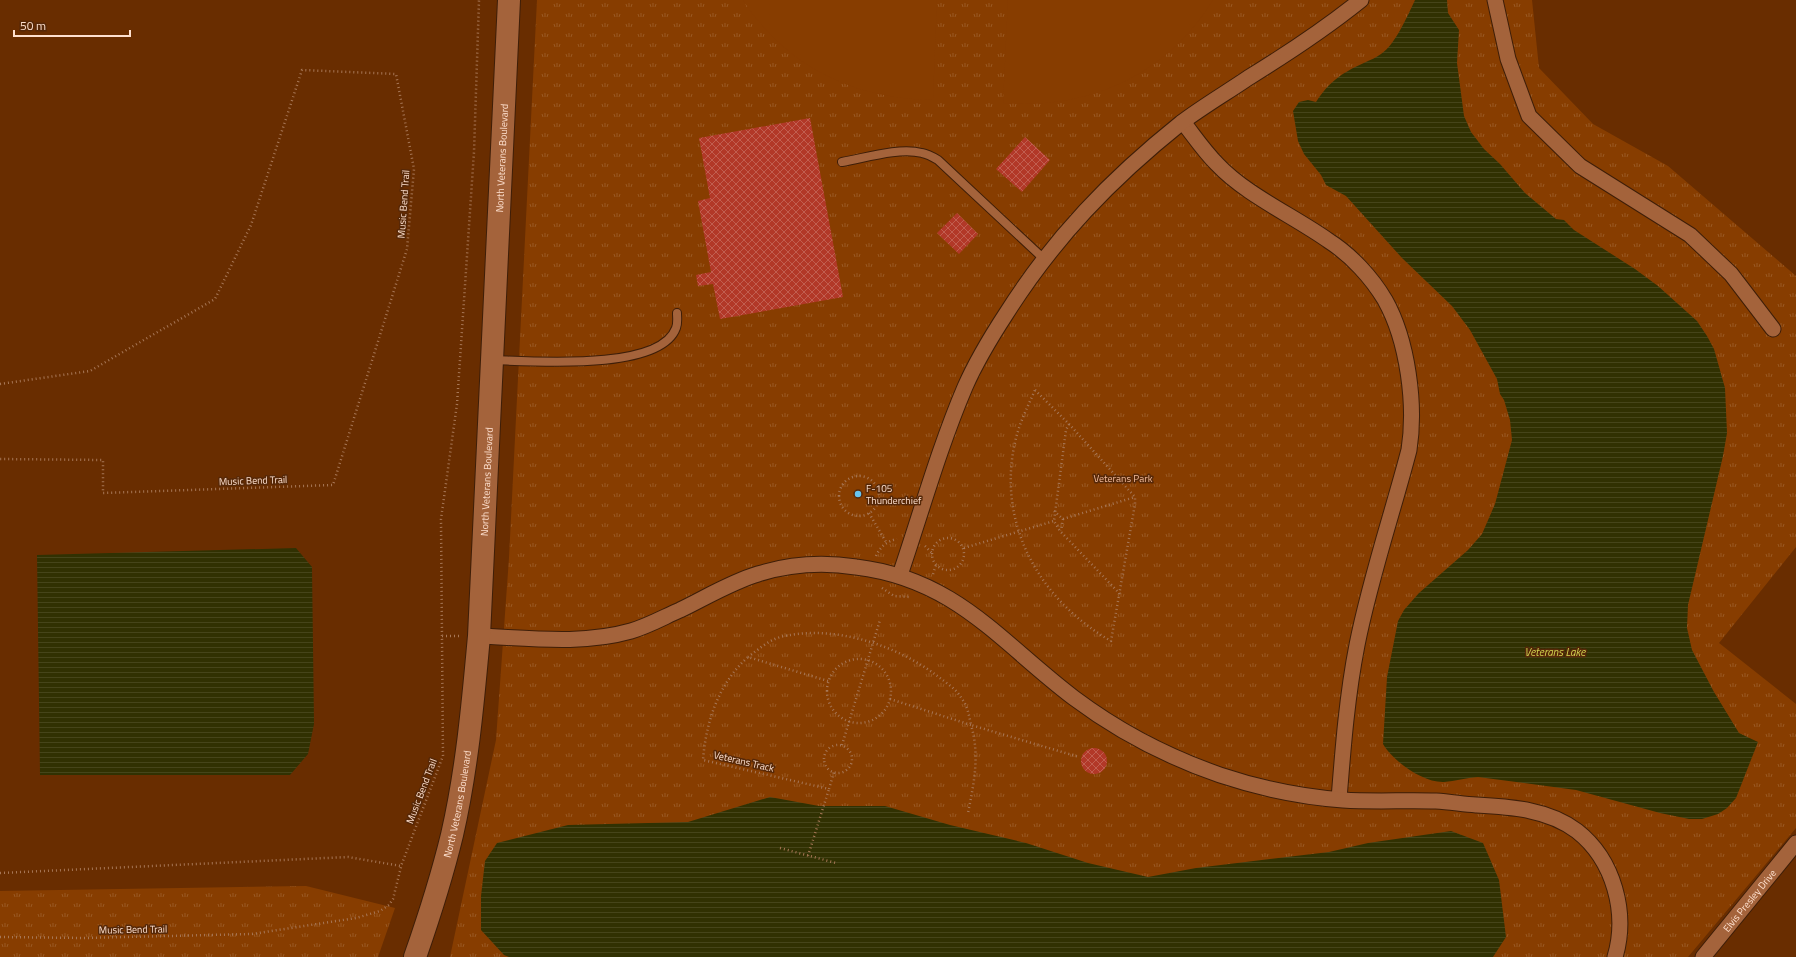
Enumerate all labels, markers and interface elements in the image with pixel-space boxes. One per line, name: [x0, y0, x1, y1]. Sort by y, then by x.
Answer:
scale bar: [14, 12, 130, 38]
text: 50 m: [20, 16, 46, 35]
street label: North Veterans Boulevard: [492, 103, 512, 213]
street label: Music Bend Trail: [394, 169, 413, 239]
street label: North Veterans Boulevard: [477, 427, 497, 536]
park label: Veterans Park: [1094, 471, 1153, 486]
street label: Music Bend Trail: [218, 472, 288, 489]
place label: F-105 Thunderchief: [866, 481, 922, 508]
marker: F-105 Thunderchief: [853, 489, 863, 499]
water label: Veterans Lake: [1525, 644, 1586, 660]
street label: Veterans Track: [712, 747, 776, 776]
street label: North Veterans Boulevard: [440, 750, 475, 859]
street label: Music Bend Trail: [402, 756, 441, 826]
street label: Elvis Presley Drive: [1719, 866, 1780, 935]
street label: Music Bend Trail: [99, 921, 167, 938]

